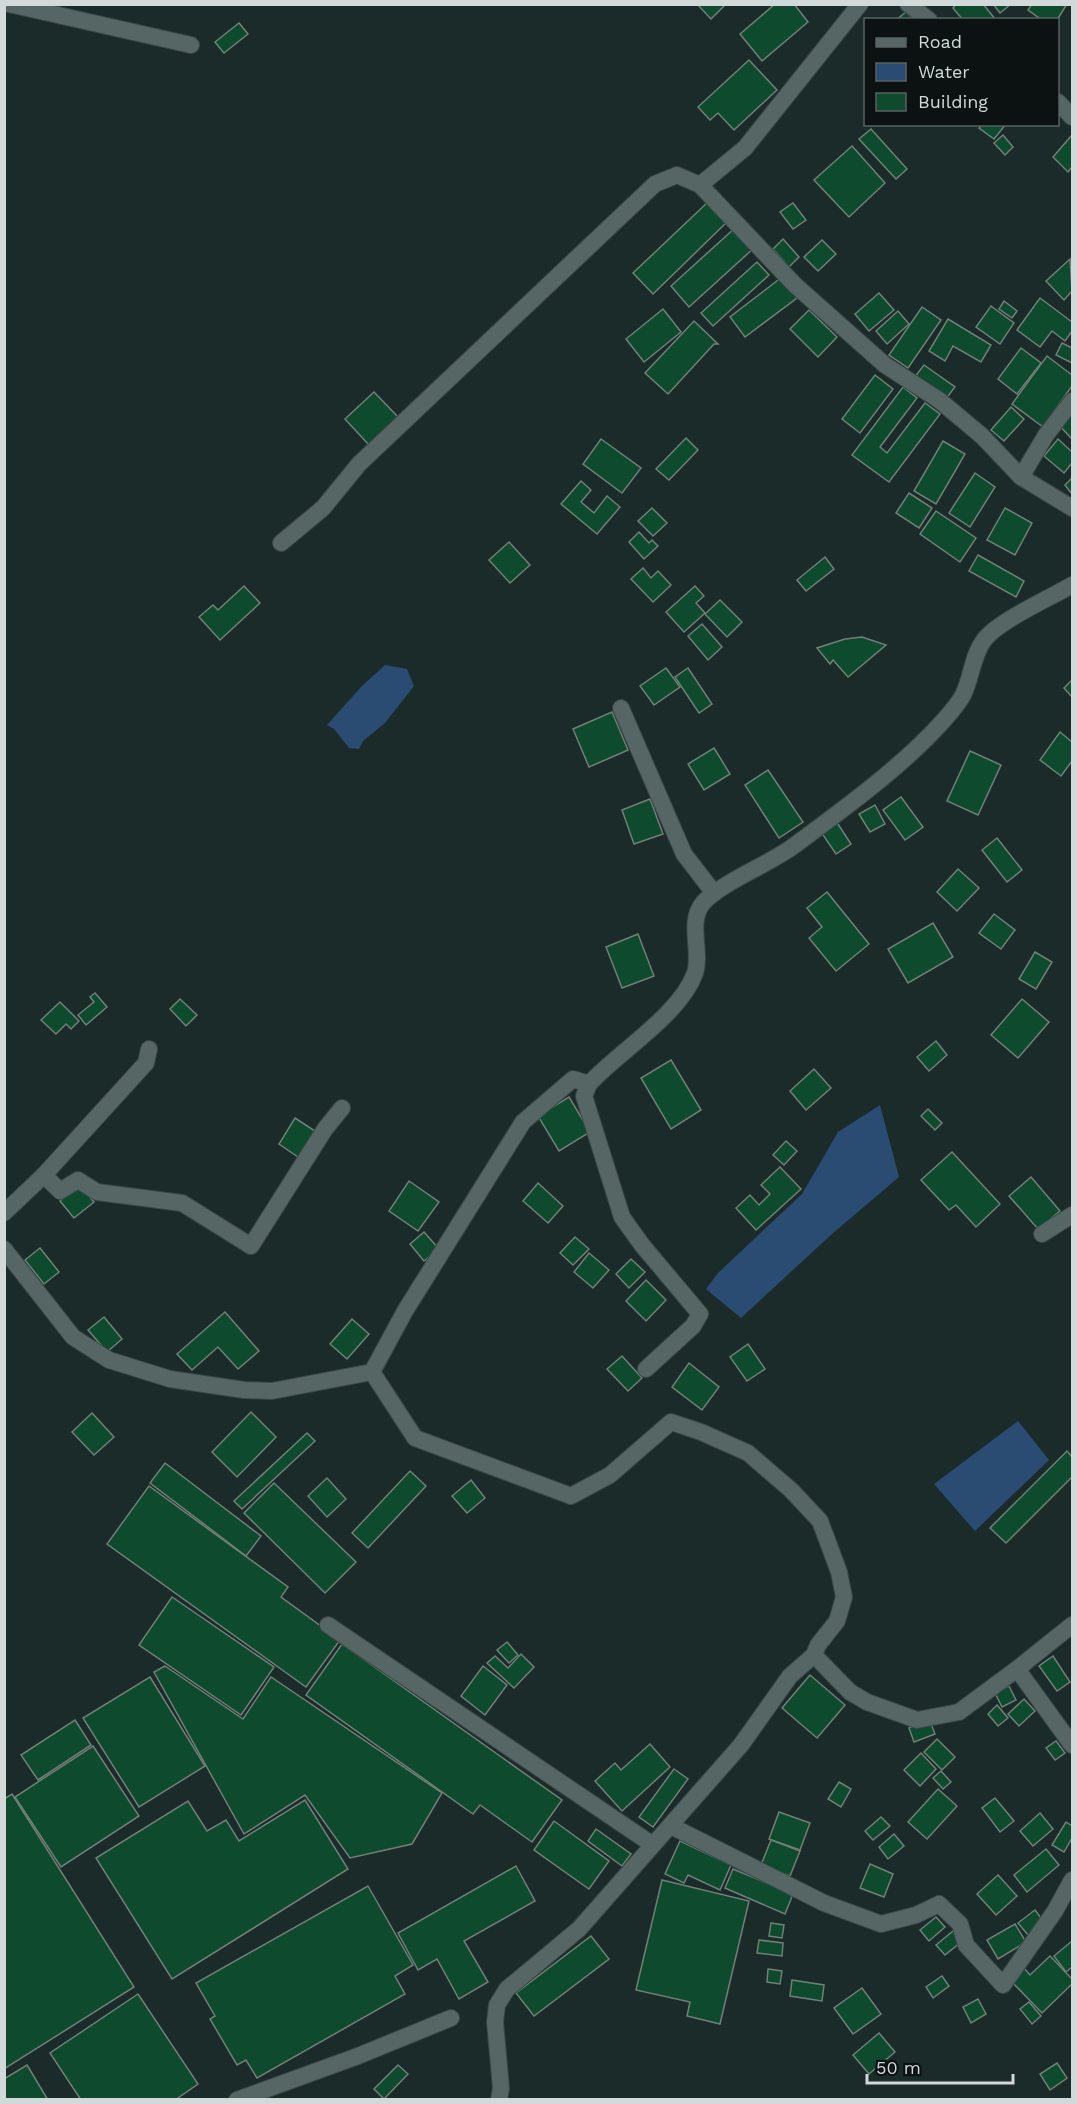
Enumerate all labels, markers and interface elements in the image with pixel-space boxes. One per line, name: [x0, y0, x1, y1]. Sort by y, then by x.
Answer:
legend: [864, 18, 1059, 126]
text: Road: [918, 31, 962, 52]
text: Water: [918, 61, 970, 82]
text: Building: [918, 91, 988, 112]
scale bar: [867, 2047, 1012, 2085]
text: 50 m: [876, 2057, 921, 2078]

